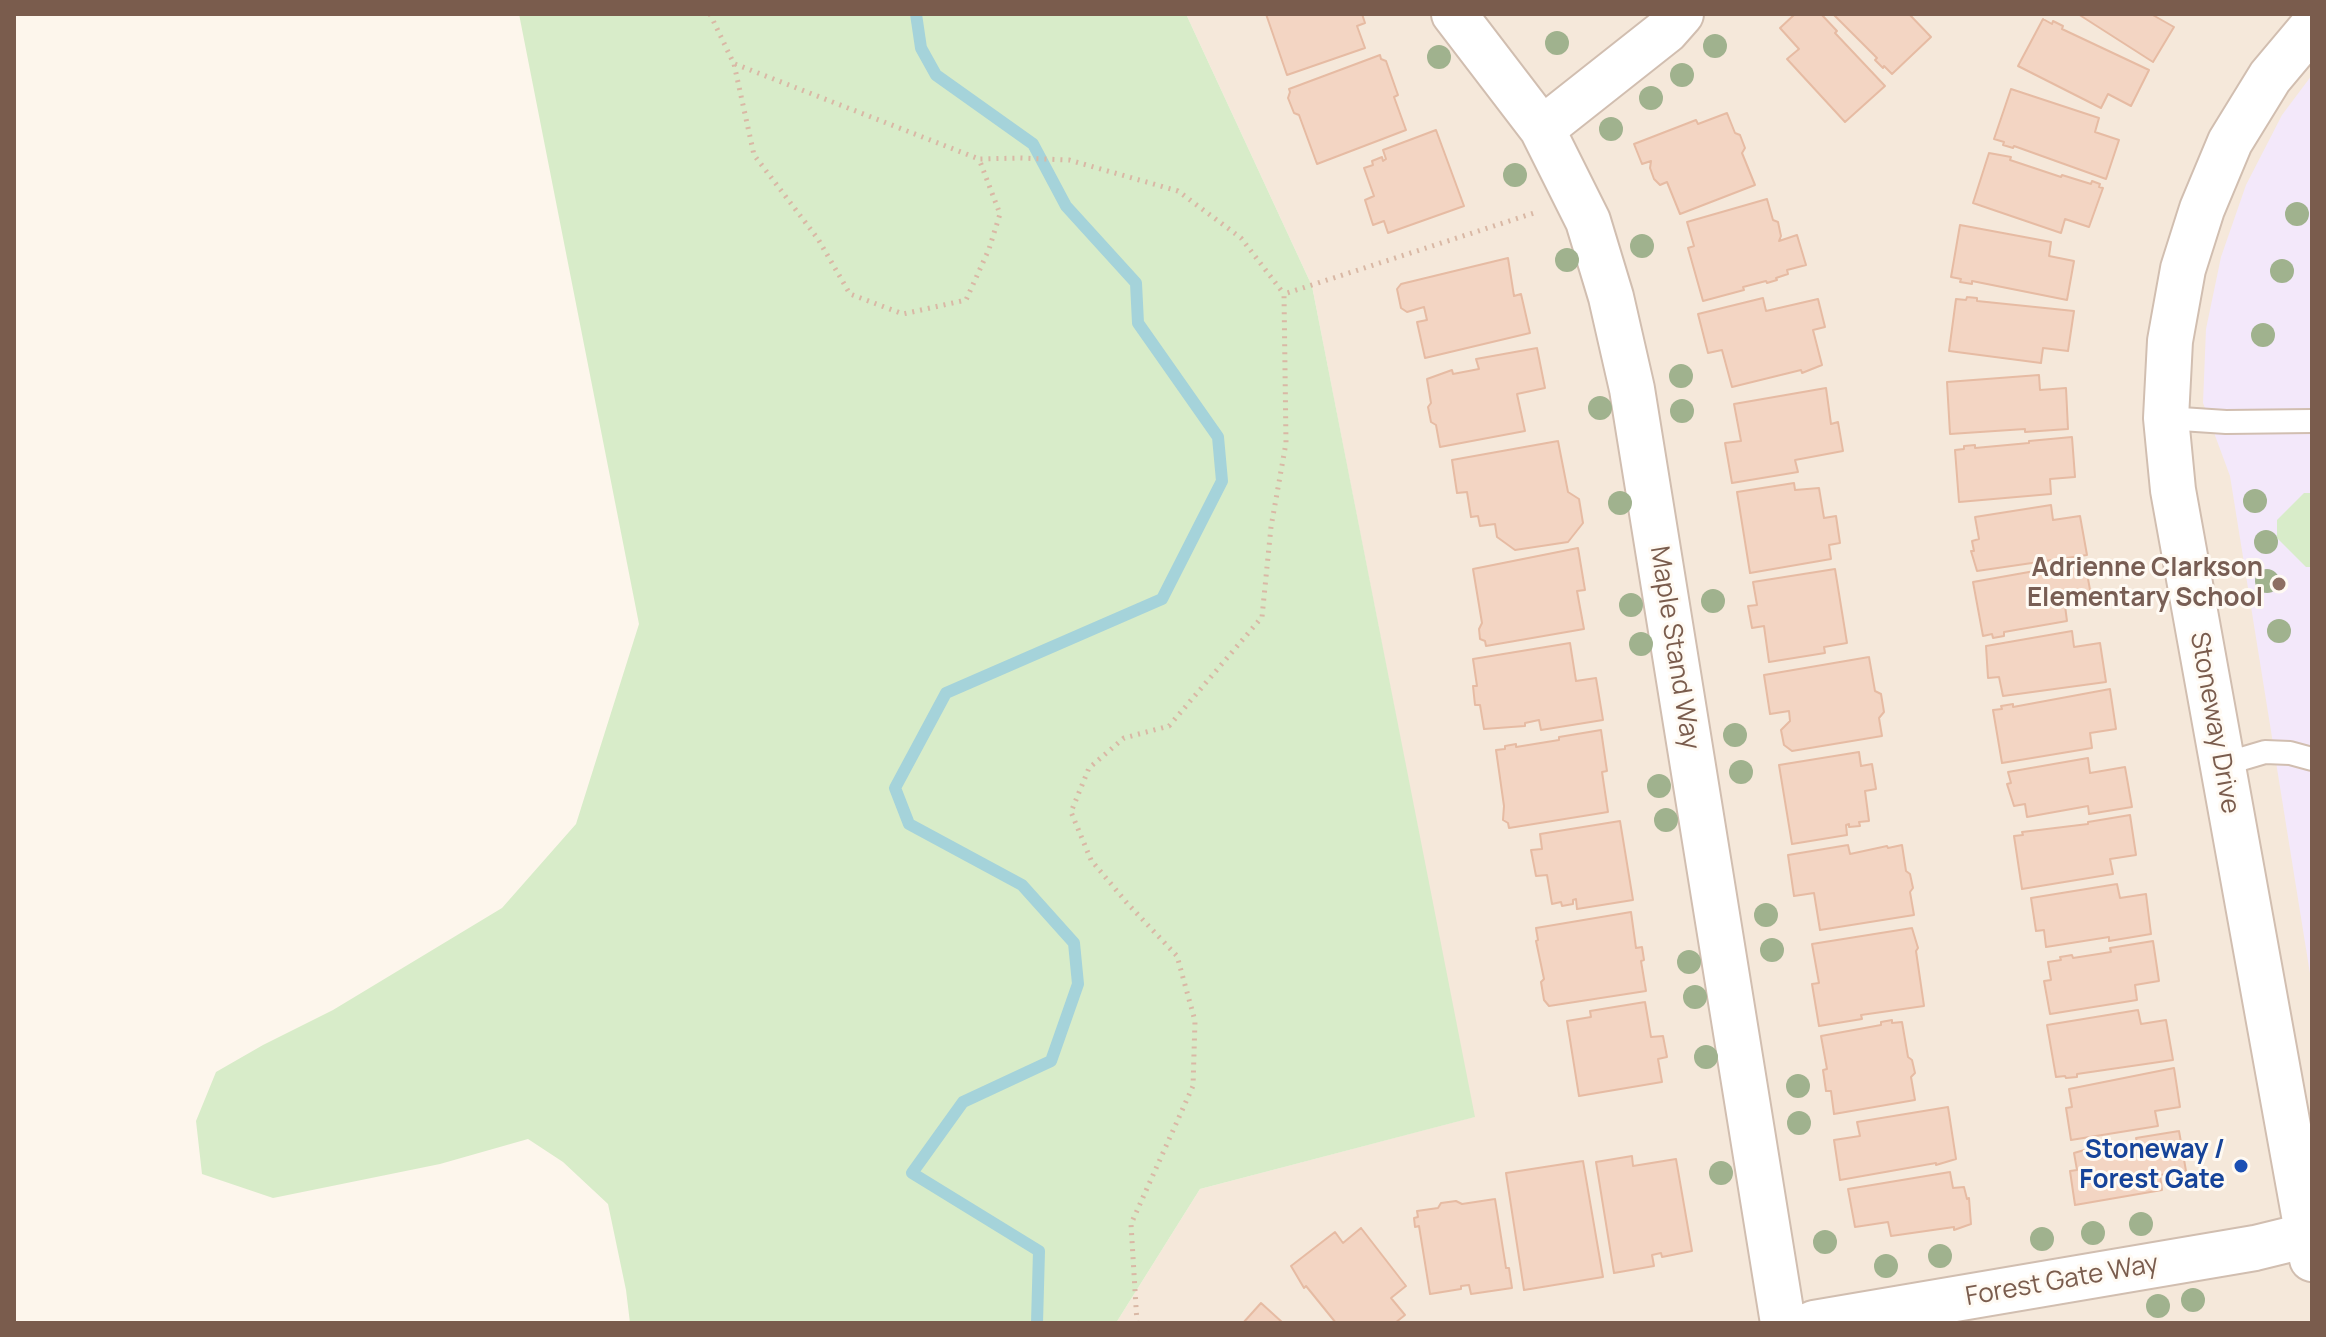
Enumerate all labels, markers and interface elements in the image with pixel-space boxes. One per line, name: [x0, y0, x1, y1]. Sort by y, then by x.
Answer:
street label: Maple Stand Way: [1643, 544, 1705, 752]
place label: Adrienne Clarkson Elementary School: [2027, 553, 2263, 614]
marker: Adrienne Clarkson Elementary School: [2270, 575, 2288, 593]
street label: Stoneway Drive: [2183, 630, 2245, 816]
place label: Stoneway / Forest Gate: [2079, 1135, 2225, 1196]
marker: Stoneway / Forest Gate: [2232, 1157, 2250, 1175]
street label: Forest Gate Way: [1963, 1249, 2161, 1313]

